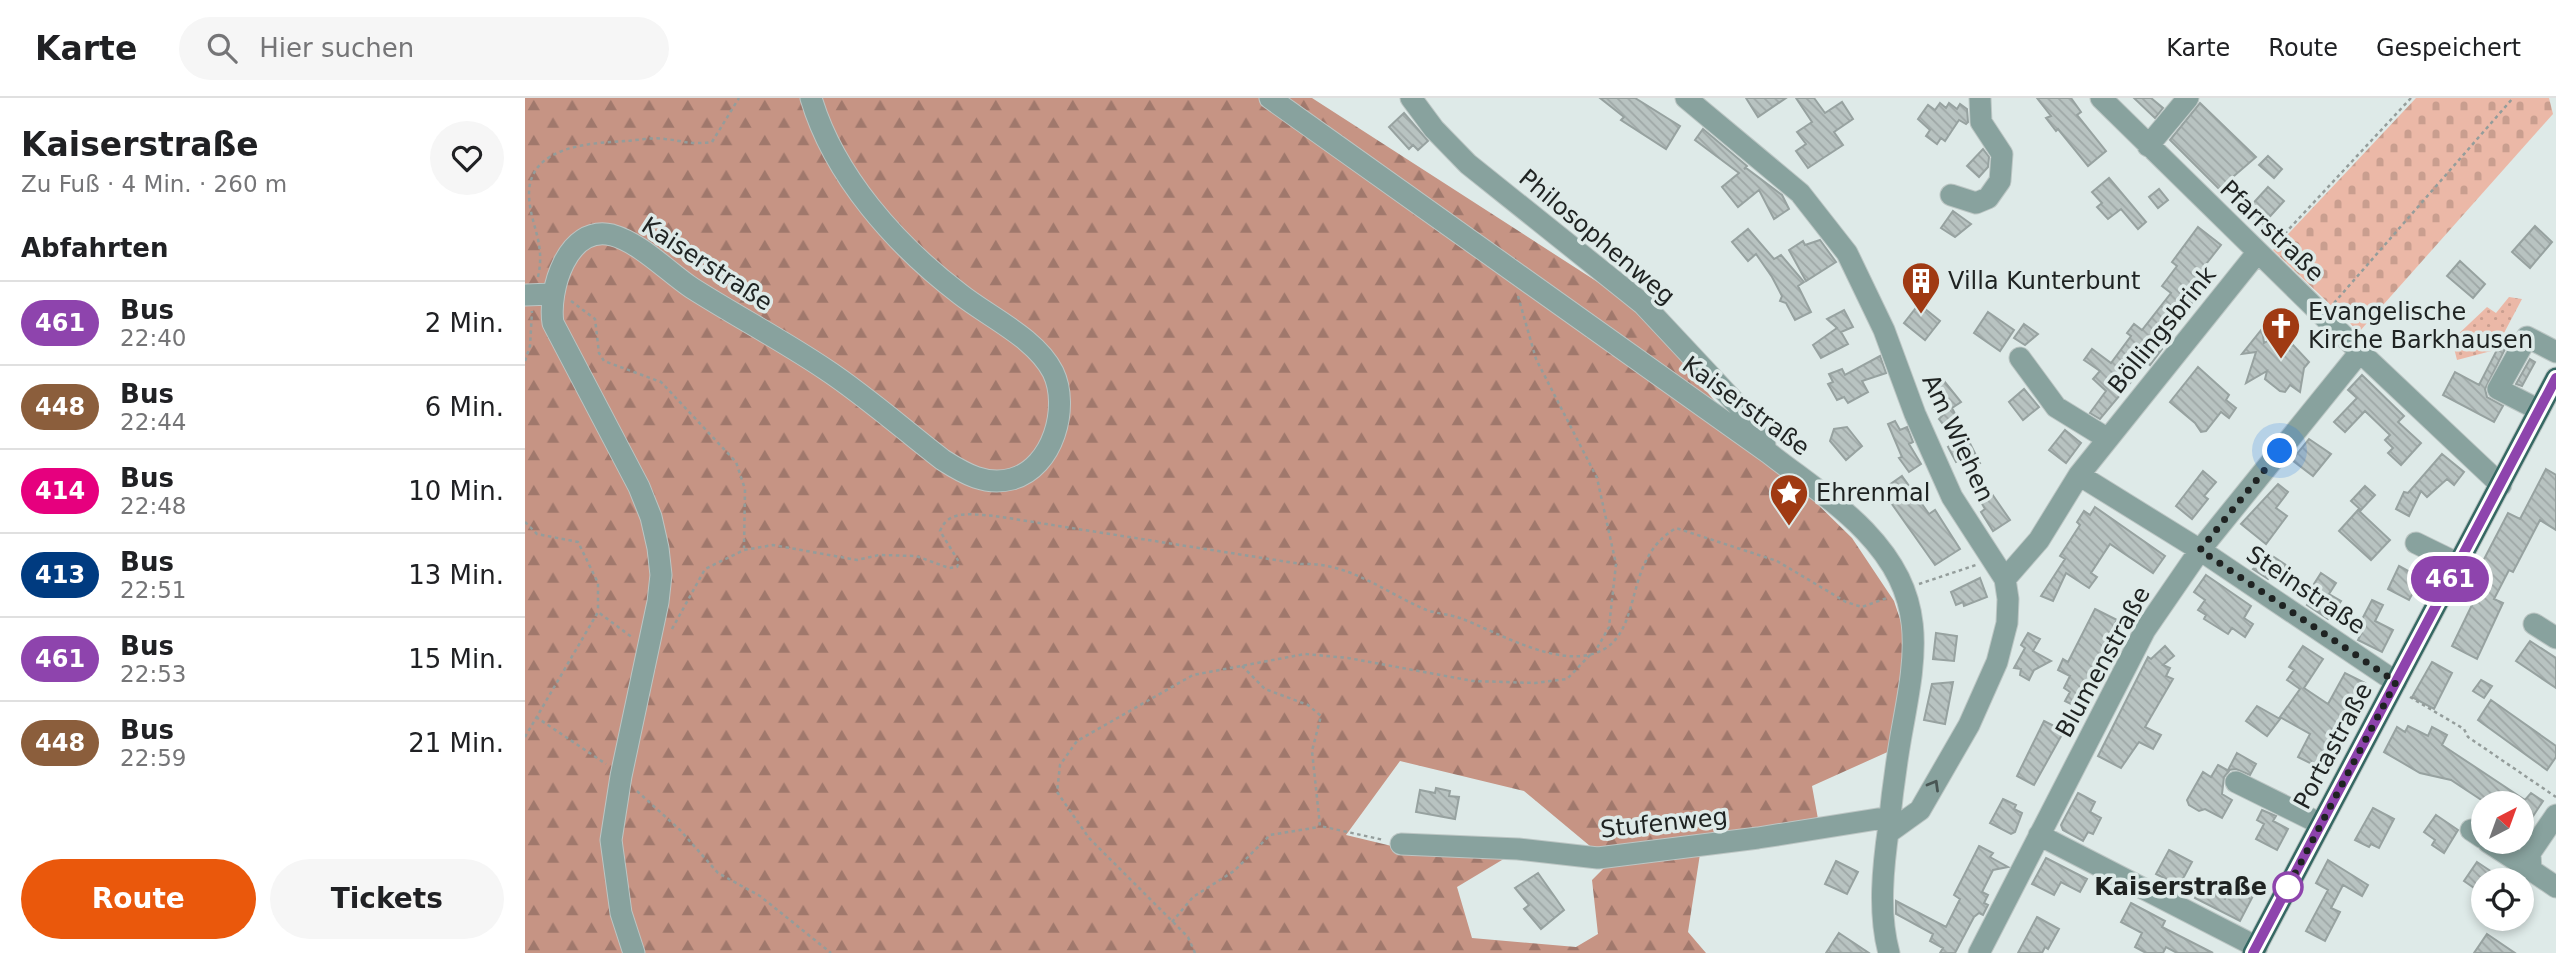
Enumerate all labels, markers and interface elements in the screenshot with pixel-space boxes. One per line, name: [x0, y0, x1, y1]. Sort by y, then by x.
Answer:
search box: [179, 17, 669, 80]
text: Karte: [35, 29, 137, 68]
icon: search: [203, 29, 241, 67]
text: Hier suchen: [259, 33, 414, 63]
text: Karte: [2166, 34, 2230, 62]
text: Route: [2268, 34, 2338, 62]
text: Gespeichert: [2376, 34, 2521, 62]
button: heart: [430, 121, 504, 195]
text: Kaiserstraße: [21, 125, 259, 164]
street label: Philosophenweg: [1513, 164, 1681, 310]
text: Zu Fuß · 4 Min. · 260 m: [21, 171, 287, 197]
street label: Pfarrstraße: [2214, 175, 2330, 287]
street label: Kaiserstraße: [636, 211, 778, 317]
text: Abfahrten: [21, 233, 169, 263]
building icon: Villa Kunterbunt: [1900, 260, 1942, 315]
street label: Böllingsbrink: [2102, 261, 2222, 399]
place label: Villa Kunterbunt: [1948, 267, 2140, 295]
text: Bus: [120, 295, 174, 325]
place label: Evangelische Kirche Barkhausen: [2308, 298, 2533, 354]
church icon: Evangelische Kirche Barkhausen: [2260, 305, 2302, 360]
text: 2 Min.: [425, 308, 504, 338]
text: 461: [35, 309, 85, 337]
text: 22:40: [120, 325, 186, 351]
street label: Kaiserstraße: [1677, 351, 1815, 461]
street label: Am Wiehen: [1916, 370, 2000, 506]
text: Bus: [120, 379, 174, 409]
text: 6 Min.: [425, 392, 504, 422]
text: 448: [35, 393, 85, 421]
text: 22:44: [120, 409, 186, 435]
your location: [2262, 433, 2297, 468]
text: Bus: [120, 463, 174, 493]
place icon: Ehrenmal: [1768, 472, 1810, 527]
text: 10 Min.: [408, 476, 504, 506]
text: 414: [35, 477, 85, 505]
place label: Ehrenmal: [1816, 479, 1930, 507]
text: 22:48: [120, 493, 186, 519]
street label: Steinstraße: [2241, 540, 2371, 640]
text: Bus: [120, 547, 174, 577]
line badge: 461: [2410, 556, 2490, 602]
text: 13 Min.: [408, 560, 504, 590]
text: 413: [35, 561, 85, 589]
text: 461: [2425, 565, 2475, 593]
text: 22:51: [120, 577, 186, 603]
street label: Blumenstraße: [2050, 582, 2156, 742]
text: Bus: [120, 631, 174, 661]
text: 15 Min.: [408, 644, 504, 674]
text: 461: [35, 645, 85, 673]
text: 22:53: [120, 661, 186, 687]
street label: Portastraße: [2288, 678, 2378, 814]
text: Bus: [120, 715, 174, 745]
text: 21 Min.: [408, 728, 504, 758]
text: 448: [35, 729, 85, 757]
text: 22:59: [120, 745, 186, 771]
one-way arrow: [1926, 780, 1939, 793]
north arrow: [2471, 791, 2534, 854]
map controls: [2471, 791, 2534, 931]
street label: Stufenweg: [1599, 802, 1729, 844]
button: Route: [21, 859, 256, 939]
button: Tickets: [270, 859, 504, 939]
button: locate: [2471, 868, 2534, 931]
marker: Kaiserstraße: [2273, 872, 2303, 902]
place label: Kaiserstraße: [2094, 873, 2267, 901]

